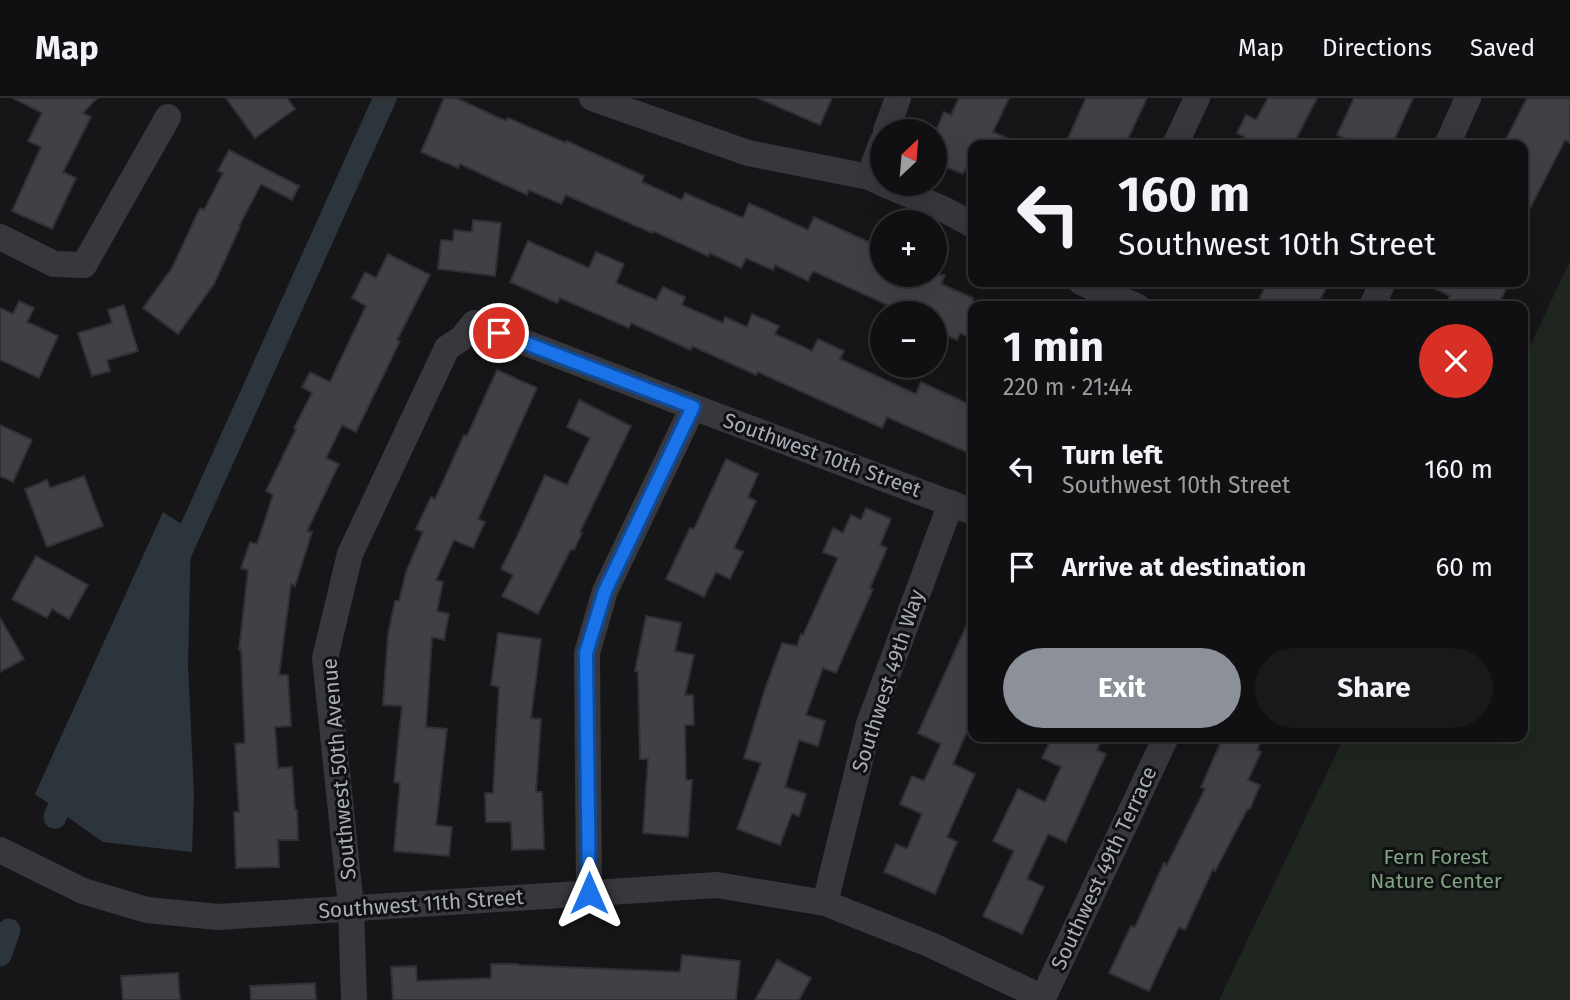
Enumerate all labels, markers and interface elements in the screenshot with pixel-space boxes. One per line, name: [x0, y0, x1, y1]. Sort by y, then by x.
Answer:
text: Map: [35, 28, 99, 68]
text: Map: [1238, 34, 1284, 62]
text: Directions: [1322, 34, 1432, 62]
text: Saved: [1470, 34, 1535, 62]
north arrow: [870, 119, 947, 196]
map controls: [870, 119, 947, 378]
text: 160 m: [1118, 165, 1250, 224]
icon: left: [1003, 168, 1094, 259]
button: +: [870, 210, 947, 287]
text: Southwest 10th Street: [1118, 225, 1436, 263]
button: −: [870, 301, 947, 378]
pin: [469, 303, 529, 363]
icon: arrive: [480, 314, 518, 352]
text: 1 min: [1003, 322, 1104, 372]
button: close: [1419, 324, 1493, 398]
text: 220 m · 21:44: [1003, 373, 1133, 401]
street label: Southwest 10th Street: [720, 407, 925, 503]
text: Turn left: [1062, 440, 1163, 471]
icon: left: [1003, 450, 1041, 488]
text: 160 m: [1424, 454, 1493, 485]
text: Southwest 10th Street: [1062, 471, 1290, 499]
icon: arrive: [1003, 548, 1041, 586]
text: Arrive at destination: [1062, 552, 1306, 583]
text: 60 m: [1435, 552, 1493, 583]
street label: Southwest 49th Way: [846, 586, 930, 776]
button: Exit: [1003, 648, 1241, 728]
button: Share: [1255, 648, 1493, 728]
street label: Southwest 50th Avenue: [316, 657, 362, 881]
street label: Southwest 49th Terrace: [1045, 762, 1163, 974]
park label: Fern Forest Nature Center: [1370, 844, 1502, 894]
position arrow: [552, 856, 626, 930]
street label: Southwest 11th Street: [318, 884, 525, 924]

